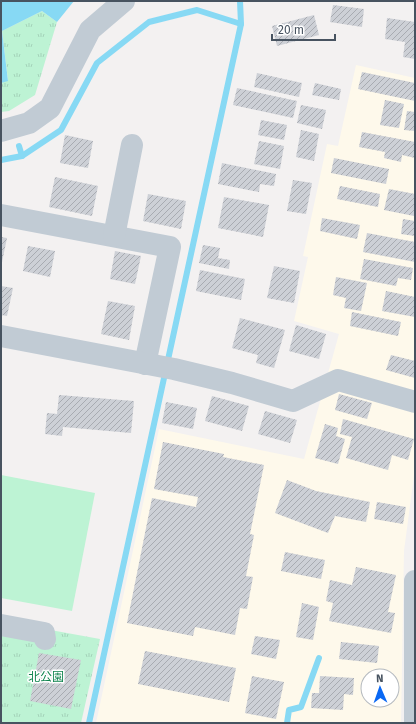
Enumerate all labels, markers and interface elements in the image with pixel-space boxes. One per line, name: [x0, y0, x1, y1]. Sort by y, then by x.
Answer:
scale bar: [272, 16, 335, 42]
text: 20 m: [278, 23, 304, 37]
north arrow: [360, 668, 400, 708]
park label: 北公園: [28, 670, 64, 684]
text: N: [376, 672, 384, 685]

